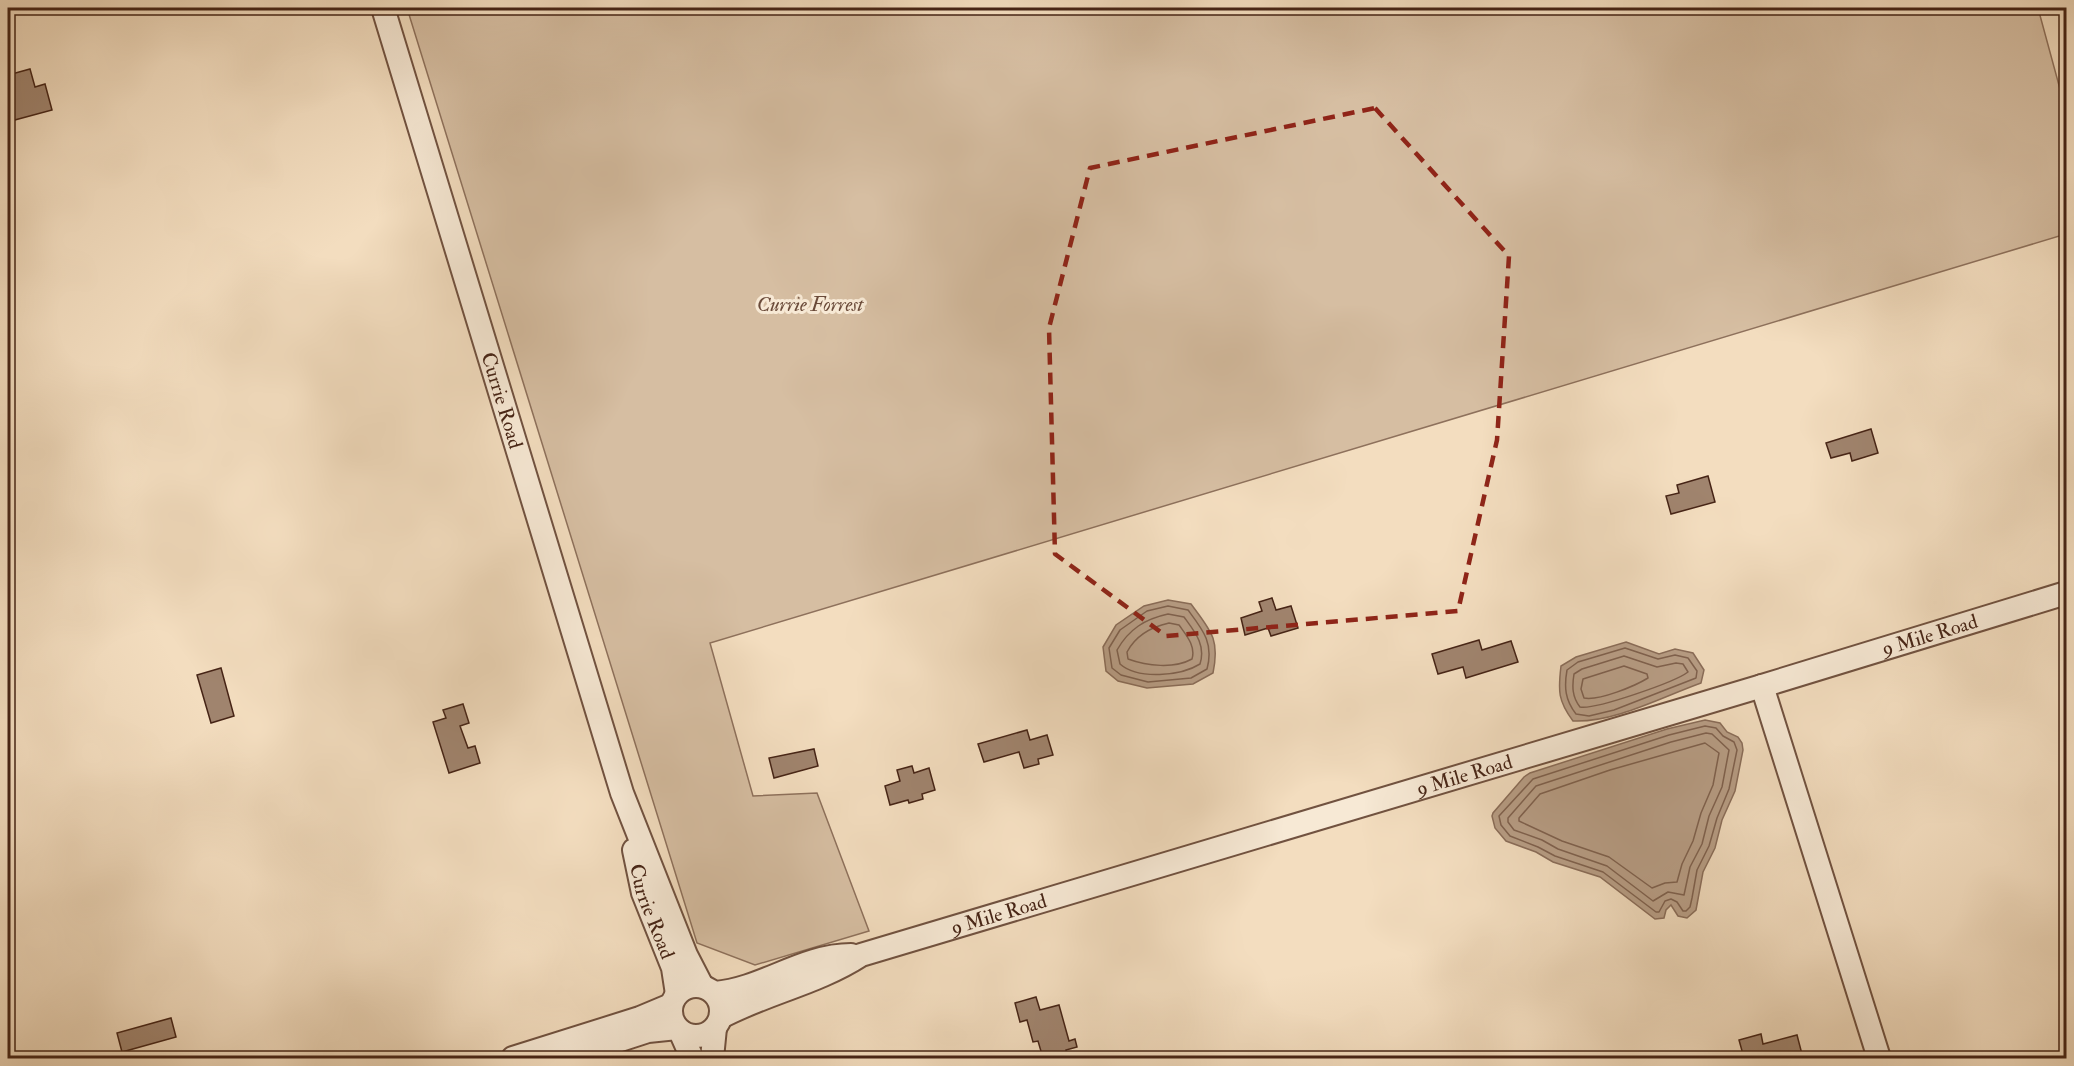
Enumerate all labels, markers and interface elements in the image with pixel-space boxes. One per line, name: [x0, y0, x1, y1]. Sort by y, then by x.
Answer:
park label: Currie Forrest: [757, 292, 865, 317]
street label: Currie Road: [476, 349, 528, 452]
street label: 9 Mile Road: [1877, 609, 1981, 662]
street label: 9 Mile Road: [1412, 749, 1515, 802]
street label: Currie Road: [624, 862, 680, 963]
street label: 9 Mile Road: [946, 888, 1050, 941]

